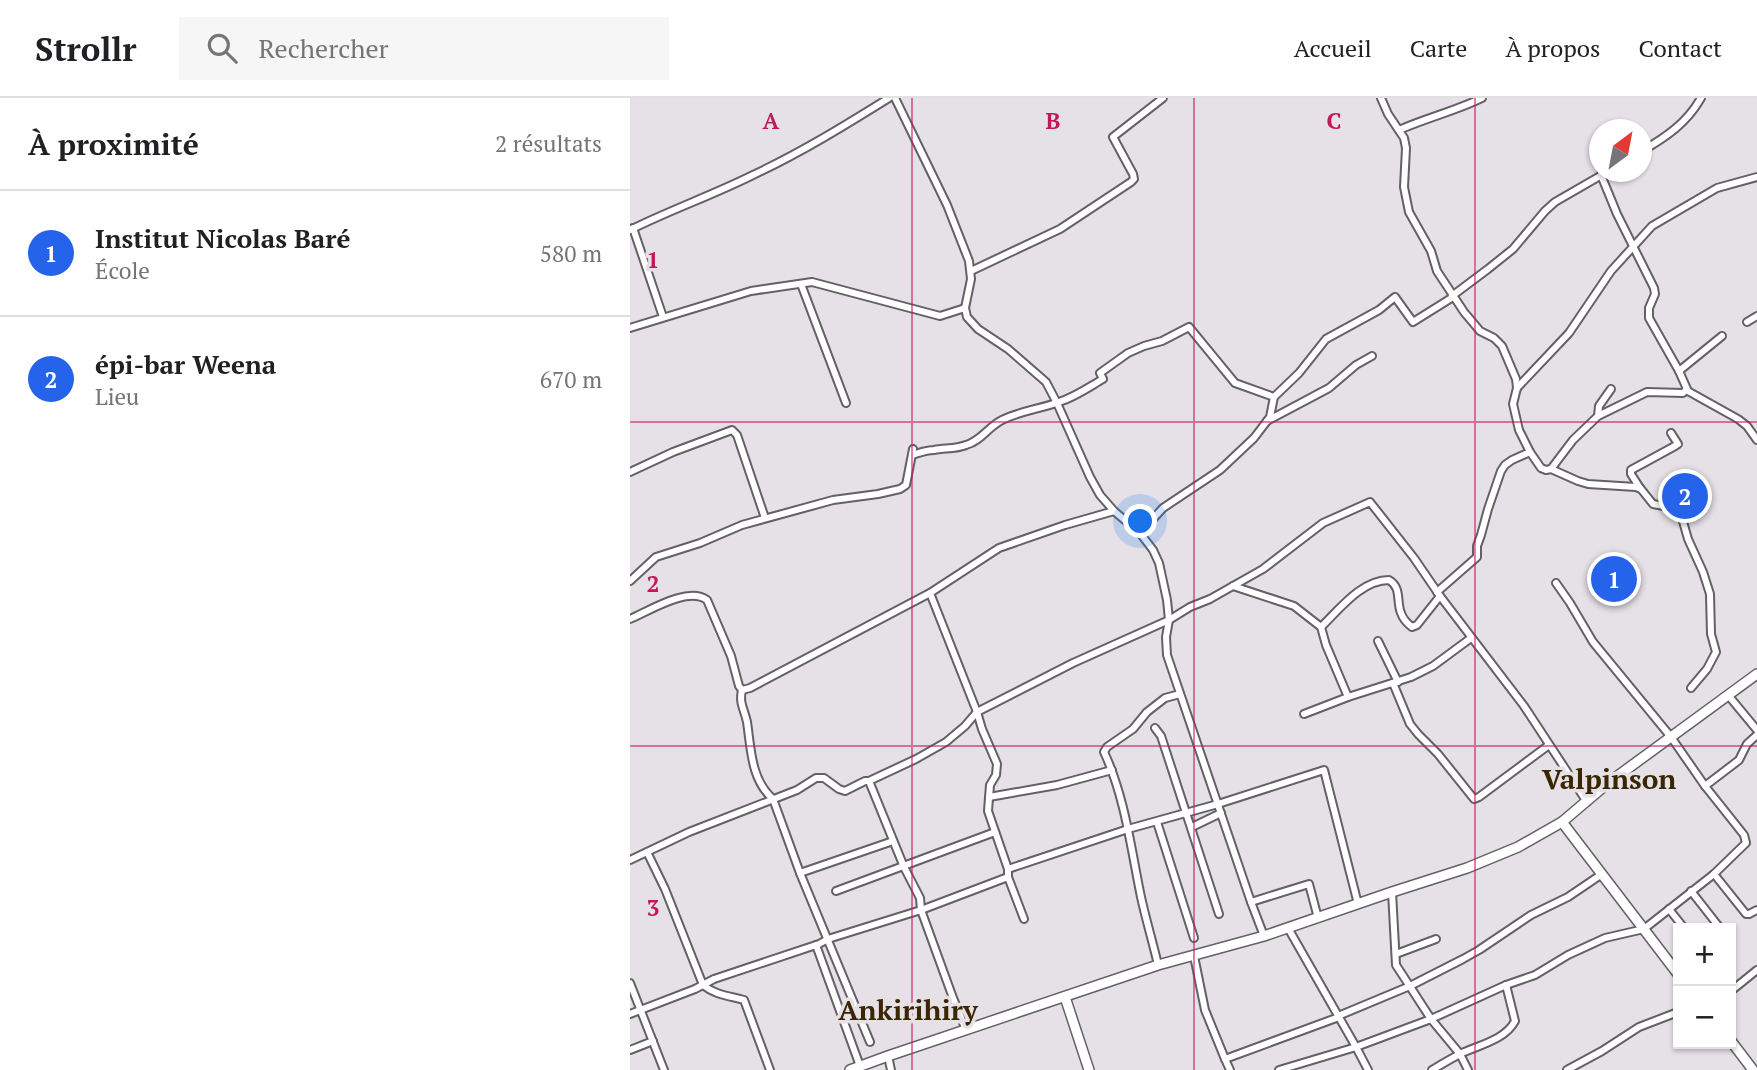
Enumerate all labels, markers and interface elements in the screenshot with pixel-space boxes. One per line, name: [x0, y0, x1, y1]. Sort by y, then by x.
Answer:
search box: [179, 17, 669, 80]
text: Strollr: [35, 27, 137, 70]
icon: search: [203, 29, 241, 67]
text: Rechercher: [259, 31, 389, 65]
text: Accueil: [1294, 32, 1372, 64]
text: Carte: [1410, 32, 1467, 64]
text: À propos: [1505, 32, 1601, 64]
text: Contact: [1639, 32, 1722, 64]
text: A: [763, 105, 780, 136]
text: B: [1046, 105, 1061, 136]
text: C: [1327, 105, 1342, 136]
north arrow: [1589, 119, 1652, 182]
text: À proximité: [28, 124, 199, 164]
text: 2 résultats: [495, 128, 602, 159]
text: Institut Nicolas Baré: [95, 221, 351, 255]
text: 1: [45, 238, 58, 269]
text: 580 m: [540, 238, 602, 269]
text: 1: [647, 244, 660, 275]
text: École: [95, 255, 150, 286]
text: épi-bar Weena: [95, 347, 276, 381]
text: 2: [45, 364, 58, 395]
text: 670 m: [540, 364, 602, 395]
text: Lieu: [95, 381, 139, 412]
pin: 2: [1662, 470, 1708, 522]
your location: [1123, 504, 1157, 538]
pin: 1: [1591, 553, 1637, 605]
text: 2: [647, 568, 660, 599]
district label: Valpinson: [1542, 760, 1676, 797]
text: 3: [647, 892, 660, 923]
map controls: [1673, 923, 1736, 1049]
button: +: [1673, 923, 1736, 986]
button: −: [1673, 986, 1736, 1049]
district label: Ankirihiry: [838, 991, 979, 1028]

